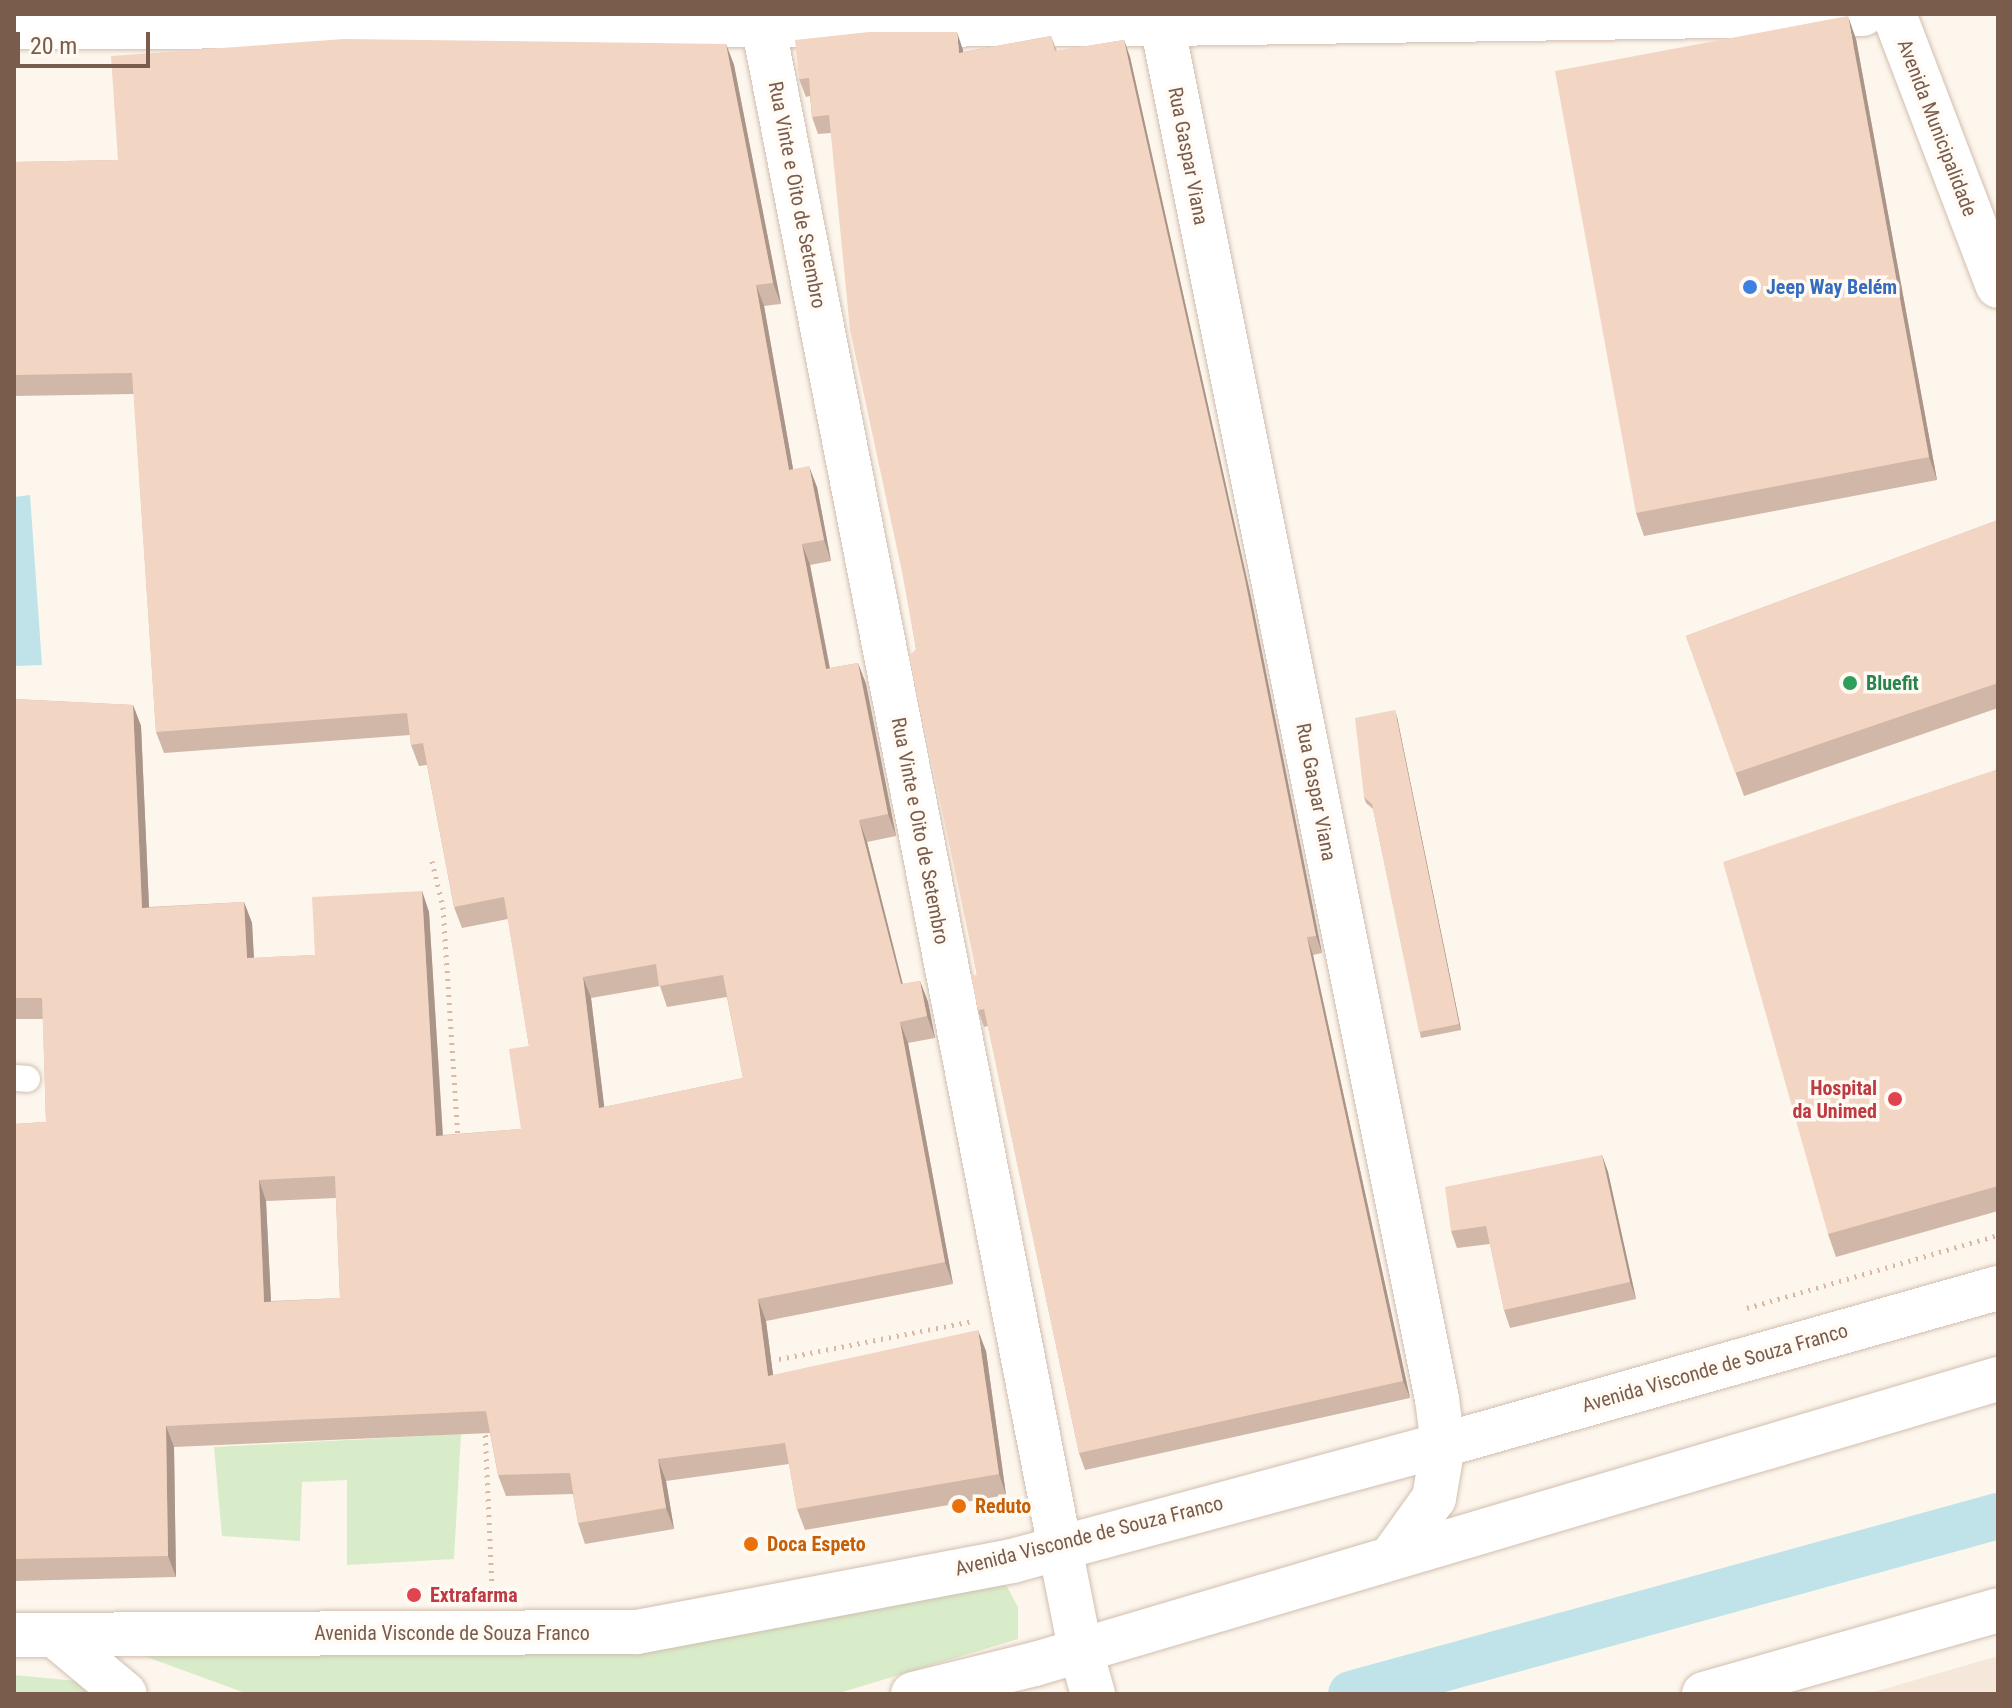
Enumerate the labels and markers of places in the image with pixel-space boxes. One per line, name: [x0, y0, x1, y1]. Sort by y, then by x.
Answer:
place label: Jeep Way Belém: [1766, 275, 1897, 299]
marker: Jeep Way Belém: [1741, 278, 1759, 296]
place label: Bluefit: [1866, 671, 1919, 695]
marker: Bluefit: [1841, 674, 1859, 692]
place label: Hospital da Unimed: [1792, 1076, 1877, 1123]
marker: Hospital da Unimed: [1884, 1088, 1906, 1110]
place label: Reduto: [975, 1494, 1031, 1518]
marker: Reduto: [950, 1497, 968, 1515]
place label: Doca Espeto: [767, 1532, 866, 1556]
marker: Doca Espeto: [742, 1535, 760, 1553]
place label: Extrafarma: [430, 1583, 518, 1607]
marker: Extrafarma: [405, 1586, 423, 1604]

